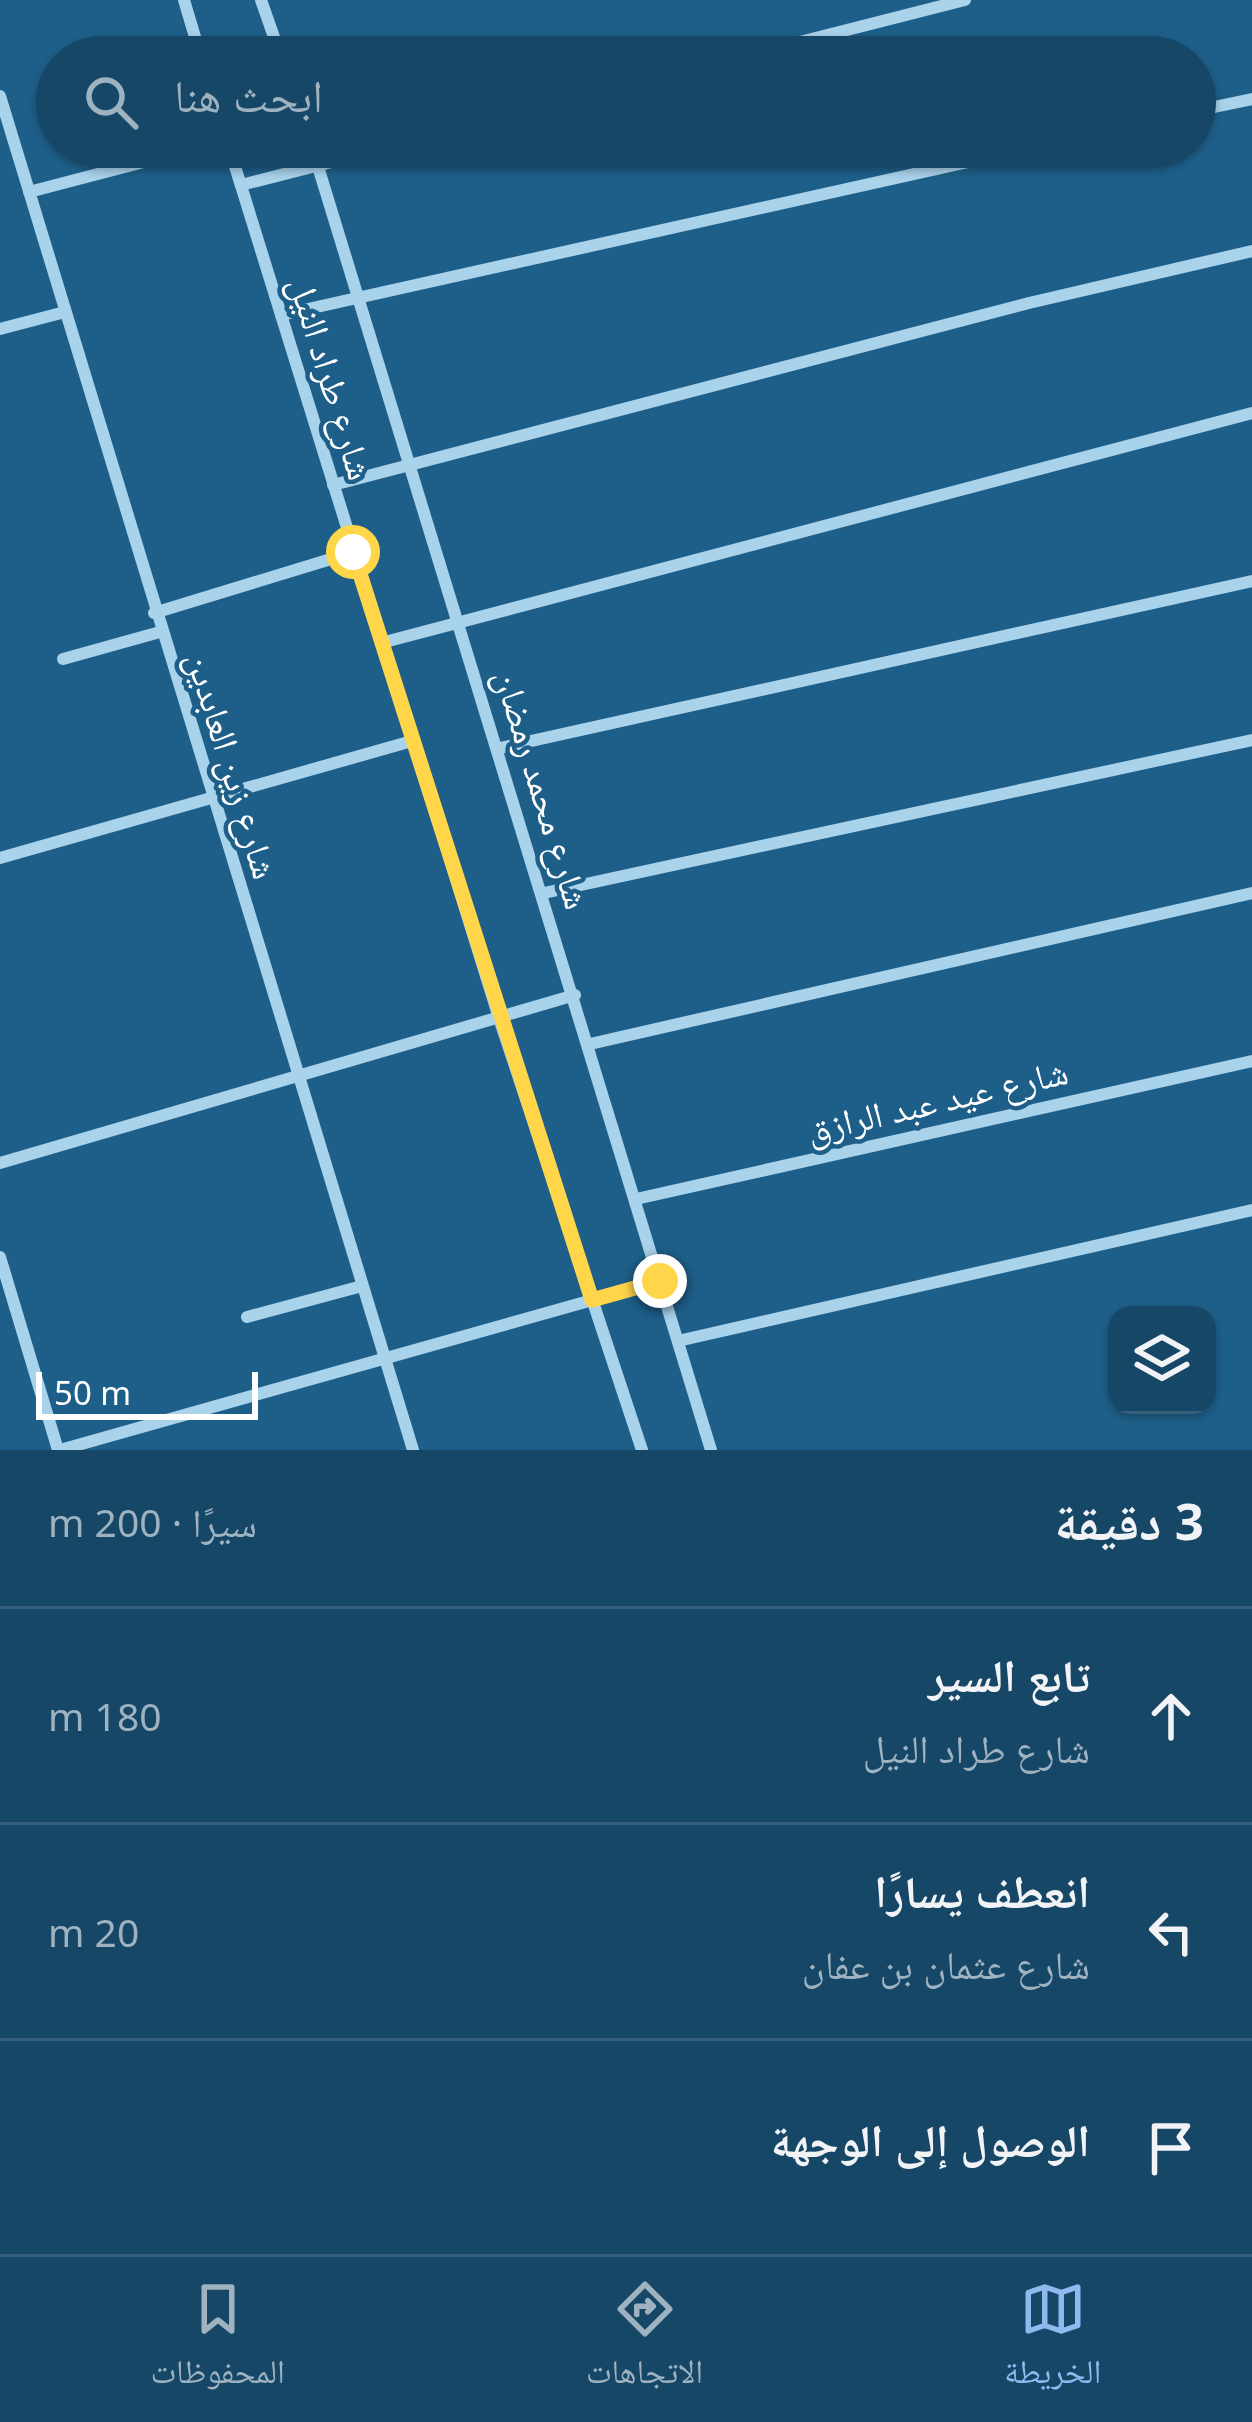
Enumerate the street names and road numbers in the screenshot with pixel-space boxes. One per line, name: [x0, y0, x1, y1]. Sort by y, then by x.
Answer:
street label: شارع طراد النيل: [278, 270, 386, 486]
street label: شارع زين العابدين: [175, 645, 291, 885]
street label: شارع محمد رمضان: [483, 663, 603, 915]
street label: شارع عيد عبد الرازق: [801, 1046, 1073, 1154]

